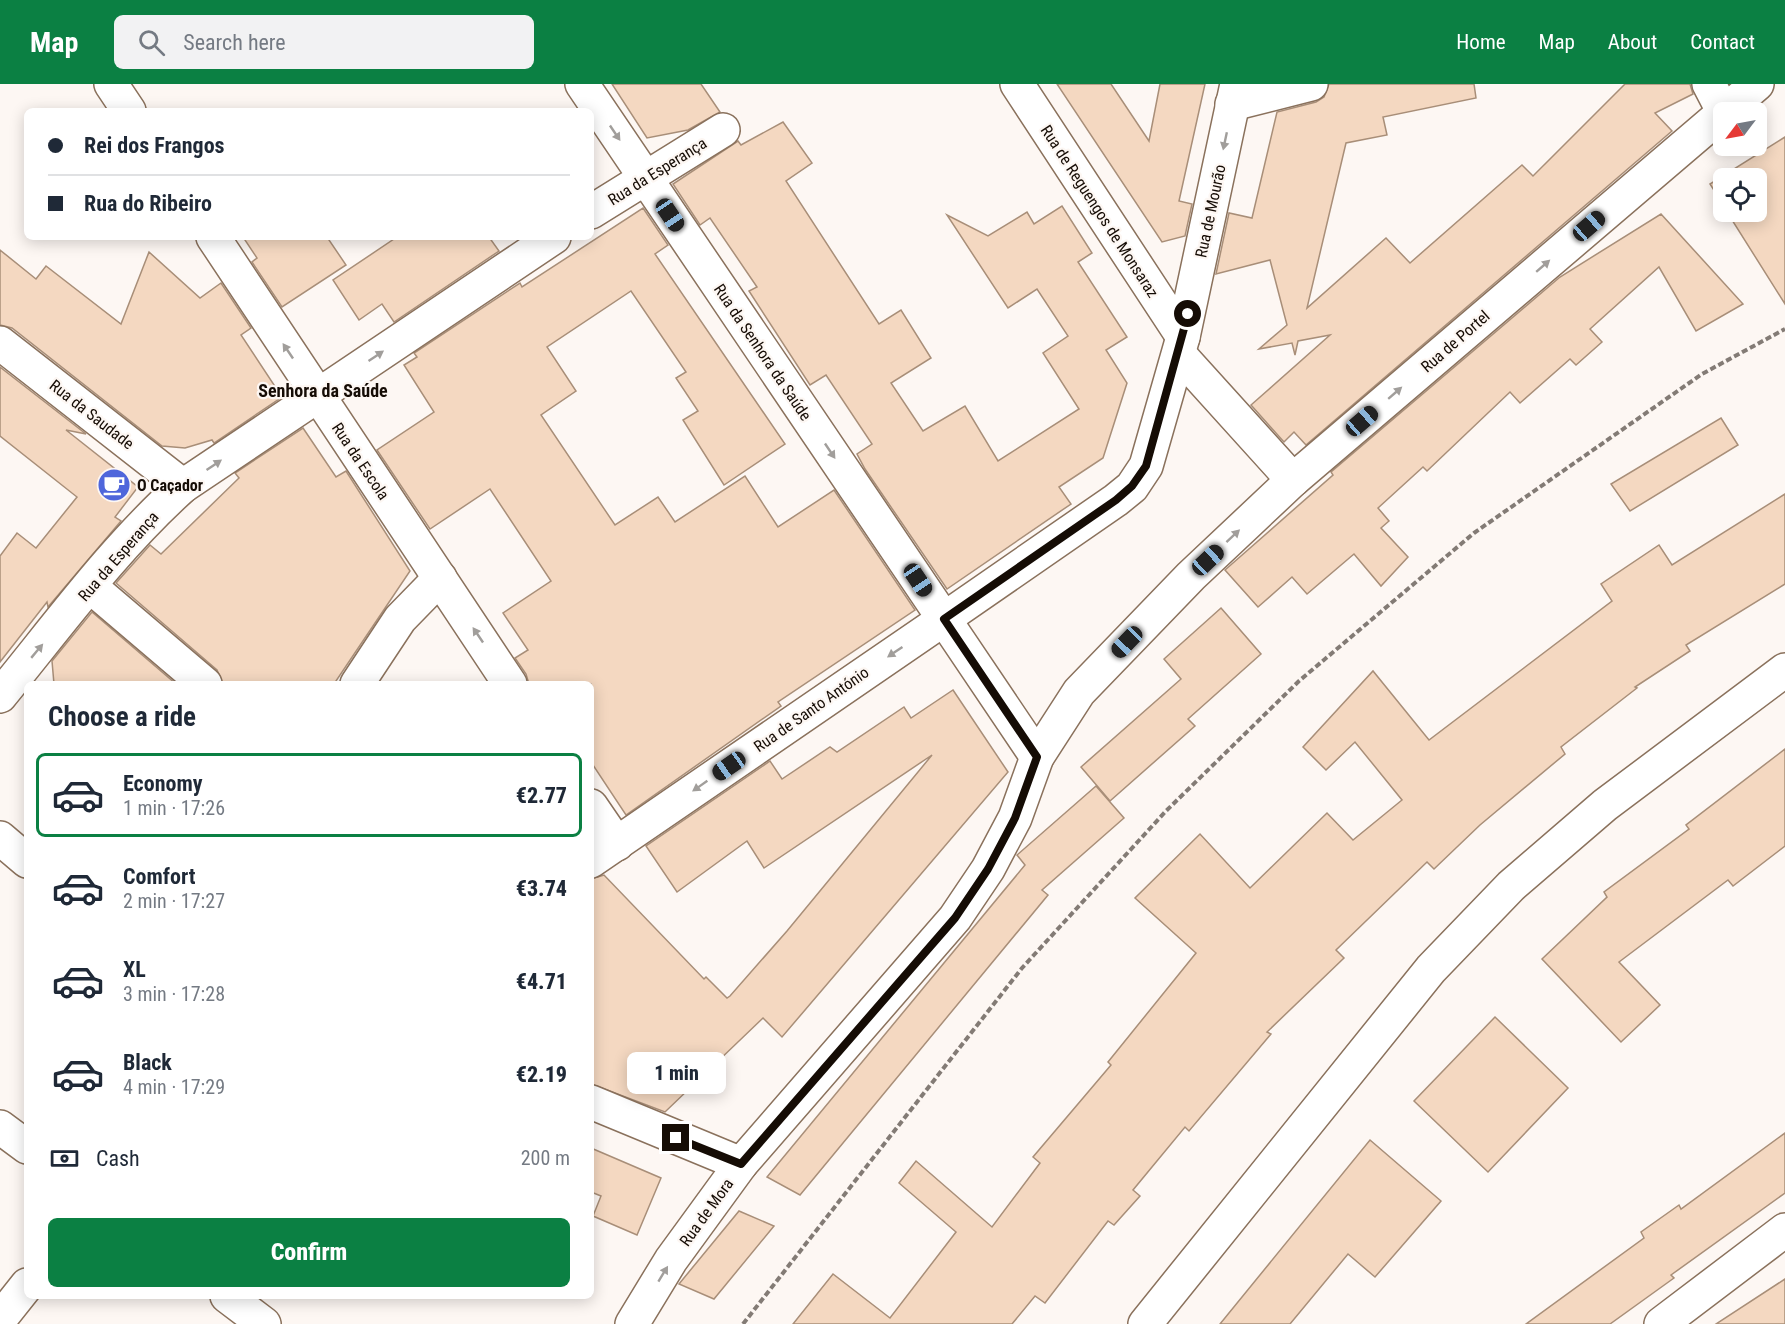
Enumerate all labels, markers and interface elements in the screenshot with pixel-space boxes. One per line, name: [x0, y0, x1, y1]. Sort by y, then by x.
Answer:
search box: [114, 15, 534, 69]
text: Map: [30, 26, 78, 59]
icon: search: [135, 26, 168, 59]
text: Search here: [183, 30, 286, 55]
text: Home: [1456, 30, 1506, 54]
text: Map: [1539, 30, 1575, 54]
text: About: [1608, 30, 1657, 54]
text: Contact: [1690, 30, 1755, 54]
north arrow: [1713, 102, 1767, 156]
map controls: [1713, 102, 1767, 222]
street label: Rua de Reguengos de Monsaraz: [1037, 122, 1162, 301]
one-way arrow: [609, 124, 621, 140]
one-way arrow: [1219, 132, 1229, 151]
text: Rei dos Frangos: [84, 133, 225, 158]
street label: Rua da Esperança: [605, 134, 710, 209]
street label: Rua de Mourão: [1191, 163, 1230, 259]
button: locate: [1713, 168, 1767, 222]
text: Rua do Ribeiro: [84, 191, 212, 216]
car: [652, 195, 688, 235]
car: [1570, 207, 1608, 245]
one-way arrow: [1535, 259, 1551, 272]
street label: Rua da Senhora da Saúde: [710, 280, 815, 424]
route start: [1174, 300, 1201, 327]
street label: Rua de Portel: [1417, 306, 1494, 376]
one-way arrow: [283, 343, 294, 359]
one-way arrow: [368, 350, 384, 362]
street label: Rua da Saudade: [46, 376, 138, 453]
district label: Senhora da Saúde: [258, 380, 388, 401]
one-way arrow: [1387, 386, 1403, 399]
car: [1343, 402, 1381, 440]
street label: Rua da Escola: [328, 419, 393, 503]
one-way arrow: [824, 442, 836, 458]
one-way arrow: [206, 459, 222, 471]
cafe icon: O Caçador: [96, 467, 132, 503]
place label: O Caçador: [137, 476, 203, 495]
street label: Rua da Esperança: [74, 508, 162, 605]
one-way arrow: [1226, 529, 1241, 543]
car: [1189, 541, 1227, 579]
car: [900, 560, 936, 600]
car: [1108, 623, 1146, 661]
one-way arrow: [472, 628, 484, 644]
one-way arrow: [31, 643, 44, 659]
one-way arrow: [887, 646, 903, 657]
street label: Rua de Santo António: [750, 663, 872, 756]
text: Choose a ride: [48, 701, 196, 733]
car: [709, 748, 749, 784]
icon: car: [51, 768, 105, 822]
text: Economy: [123, 771, 203, 796]
one-way arrow: [692, 780, 708, 791]
text: €2.77: [516, 783, 567, 808]
text: 1 min · 17:26: [123, 796, 225, 820]
icon: car: [51, 861, 105, 915]
text: Comfort: [123, 864, 196, 889]
text: €3.74: [516, 876, 567, 901]
text: 2 min · 17:27: [123, 889, 225, 913]
icon: car: [51, 954, 105, 1008]
text: XL: [123, 957, 146, 982]
text: €4.71: [516, 969, 567, 994]
text: 3 min · 17:28: [123, 982, 225, 1006]
icon: car: [51, 1047, 105, 1101]
text: Black: [123, 1050, 172, 1075]
callout: 1 min: [626, 1051, 726, 1093]
text: 1 min: [654, 1061, 699, 1085]
text: €2.19: [516, 1062, 567, 1087]
text: 4 min · 17:29: [123, 1075, 225, 1099]
route end: [662, 1124, 689, 1151]
icon: cash: [48, 1142, 81, 1175]
text: Cash: [96, 1146, 140, 1171]
text: 200 m: [521, 1146, 570, 1170]
street label: Rua de Mora: [675, 1175, 737, 1250]
button: Confirm: [48, 1218, 570, 1287]
one-way arrow: [657, 1266, 668, 1282]

